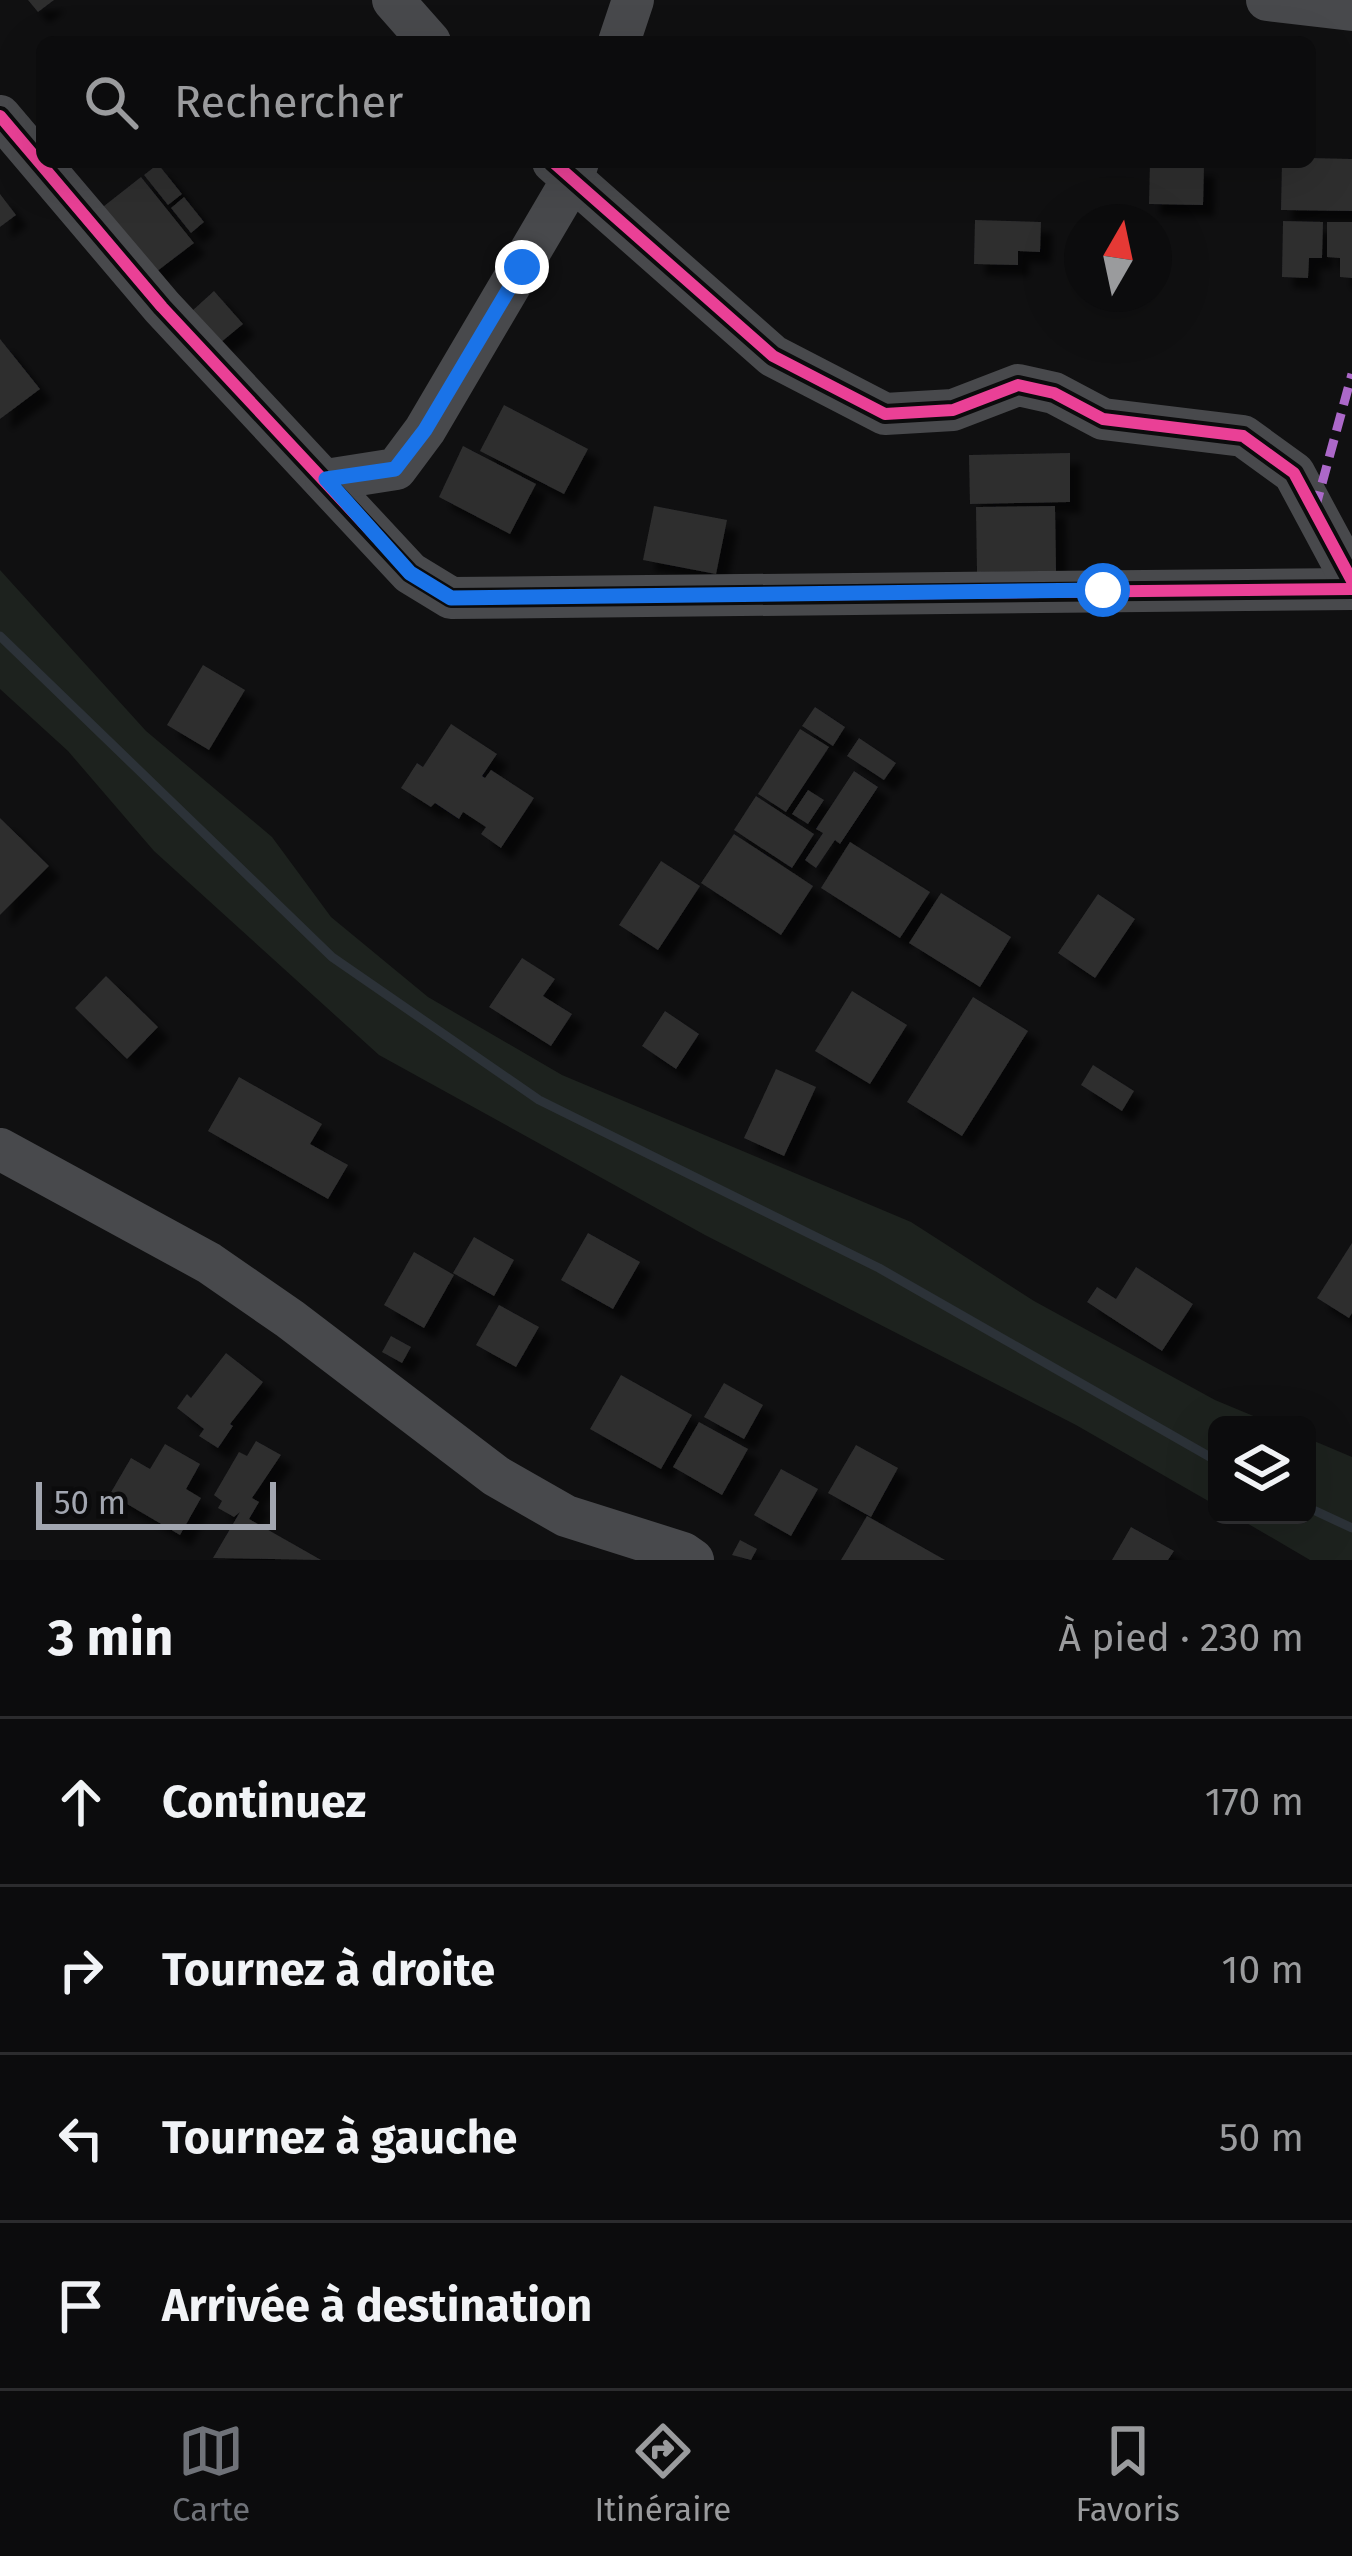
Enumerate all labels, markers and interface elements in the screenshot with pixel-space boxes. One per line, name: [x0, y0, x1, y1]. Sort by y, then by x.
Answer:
search box: [36, 36, 1316, 168]
icon: search: [78, 69, 144, 135]
text: Rechercher: [174, 75, 403, 129]
north arrow: [1064, 204, 1172, 312]
route end: [495, 240, 549, 294]
route start: [1076, 563, 1130, 617]
map controls: [1208, 1416, 1316, 1524]
button: layers: [1208, 1416, 1316, 1524]
scale bar: [36, 1476, 276, 1529]
text: 50 m: [54, 1483, 126, 1523]
text: 3 min: [48, 1607, 174, 1669]
text: À pied · 230 m: [1058, 1615, 1304, 1661]
icon: ahead: [48, 1769, 114, 1835]
text: Continuez: [162, 1775, 366, 1829]
text: 170 m: [1205, 1779, 1304, 1825]
icon: right: [48, 1937, 114, 2003]
text: Tournez à droite: [162, 1943, 495, 1997]
text: 10 m: [1222, 1947, 1304, 1993]
icon: left: [48, 2105, 114, 2171]
text: Tournez à gauche: [162, 2111, 517, 2165]
text: 50 m: [1219, 2115, 1304, 2161]
icon: arrive: [48, 2273, 114, 2339]
text: Arrivée à destination: [162, 2279, 592, 2333]
tab: Carte: [172, 2418, 250, 2530]
tab: Itinéraire: [594, 2418, 731, 2530]
tab: Favoris: [1075, 2418, 1180, 2530]

